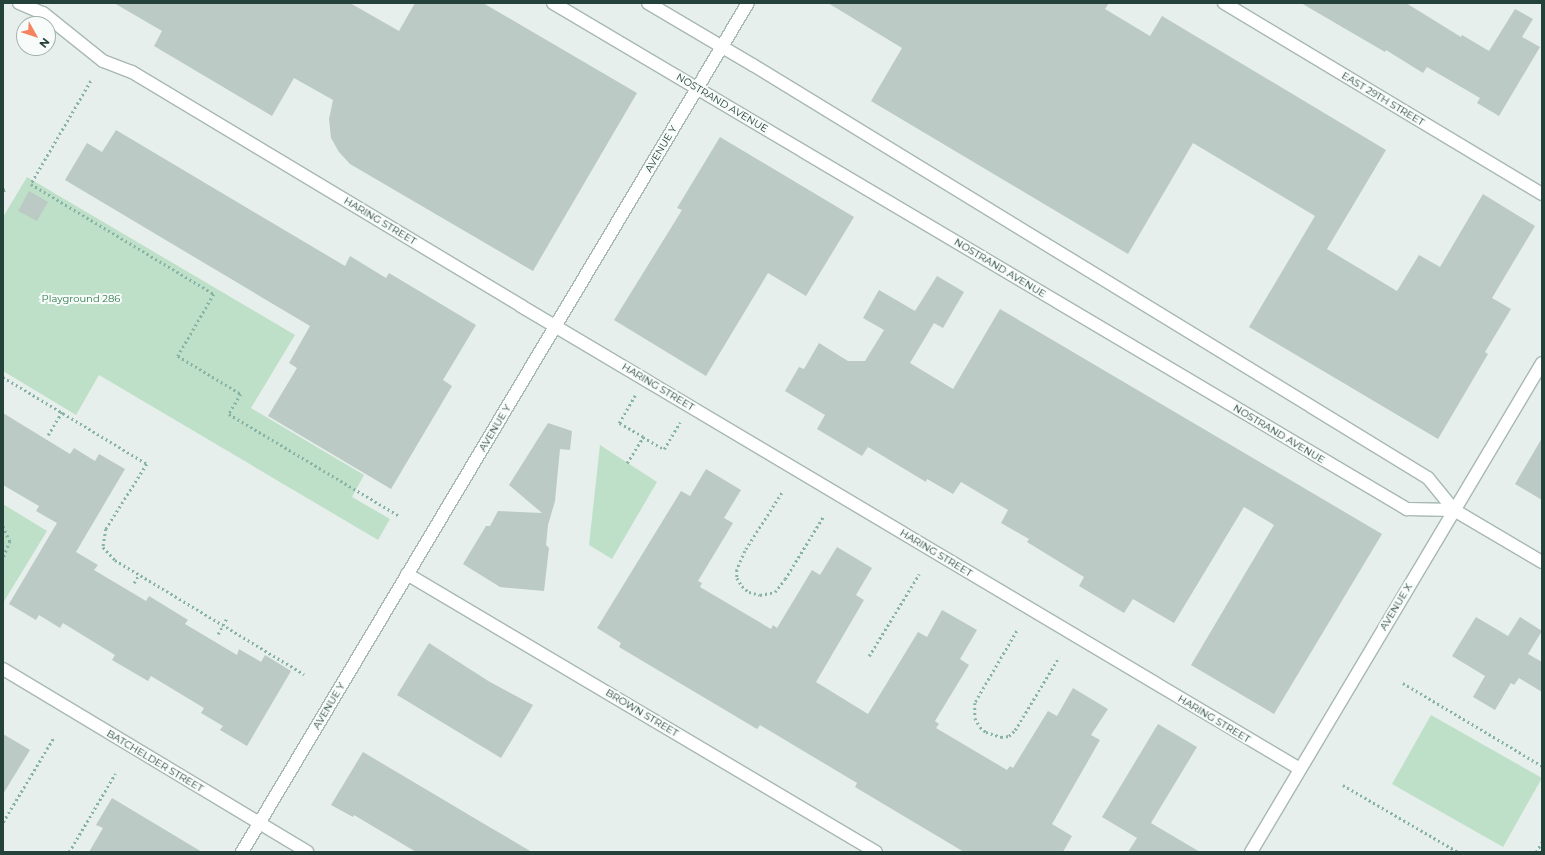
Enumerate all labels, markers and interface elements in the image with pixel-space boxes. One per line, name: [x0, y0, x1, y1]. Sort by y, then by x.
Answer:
north arrow: [16, 16, 56, 56]
text: N: [36, 35, 53, 51]
street label: EAST 29TH STREET: [1339, 70, 1427, 128]
street label: NOSTRAND AVENUE: [674, 71, 770, 135]
street label: AVENUE Y: [642, 124, 680, 174]
street label: HARING STREET: [342, 195, 418, 247]
street label: NOSTRAND AVENUE: [952, 236, 1048, 300]
park label: Playground 286: [42, 293, 120, 305]
street label: HARING STREET: [620, 361, 696, 413]
street label: NOSTRAND AVENUE: [1231, 402, 1327, 466]
street label: AVENUE Y: [476, 403, 514, 453]
street label: HARING STREET: [898, 527, 974, 579]
street label: AVENUE X: [1377, 582, 1415, 632]
street label: AVENUE Y: [310, 681, 348, 731]
street label: BROWN STREET: [603, 687, 681, 739]
street label: HARING STREET: [1176, 693, 1252, 745]
street label: BATCHELDER STREET: [104, 727, 206, 795]

